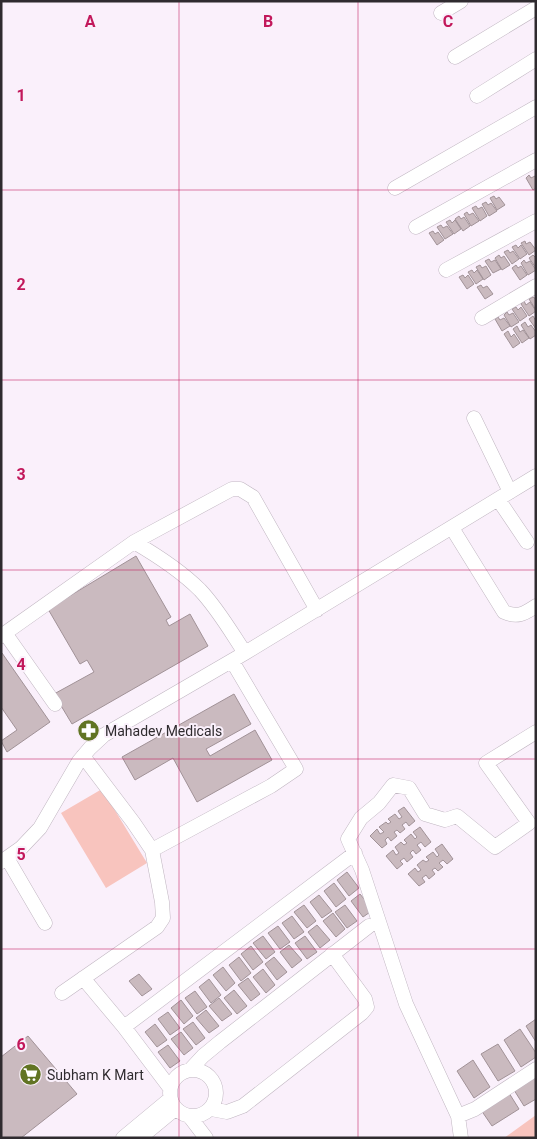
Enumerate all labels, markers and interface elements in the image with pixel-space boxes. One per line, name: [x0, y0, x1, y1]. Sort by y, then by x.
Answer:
text: A: [85, 12, 96, 31]
text: B: [263, 12, 273, 31]
text: C: [443, 12, 453, 31]
text: 1: [16, 86, 26, 105]
text: 2: [16, 275, 26, 294]
text: 3: [16, 465, 26, 484]
text: 4: [16, 655, 26, 674]
pharmacy icon: Mahadev Medicals: [77, 719, 101, 743]
place label: Mahadev Medicals: [105, 723, 222, 739]
text: 5: [16, 845, 26, 864]
text: 6: [16, 1035, 26, 1054]
supermarket icon: Subham K Mart: [19, 1063, 43, 1087]
place label: Subham K Mart: [47, 1067, 144, 1083]

